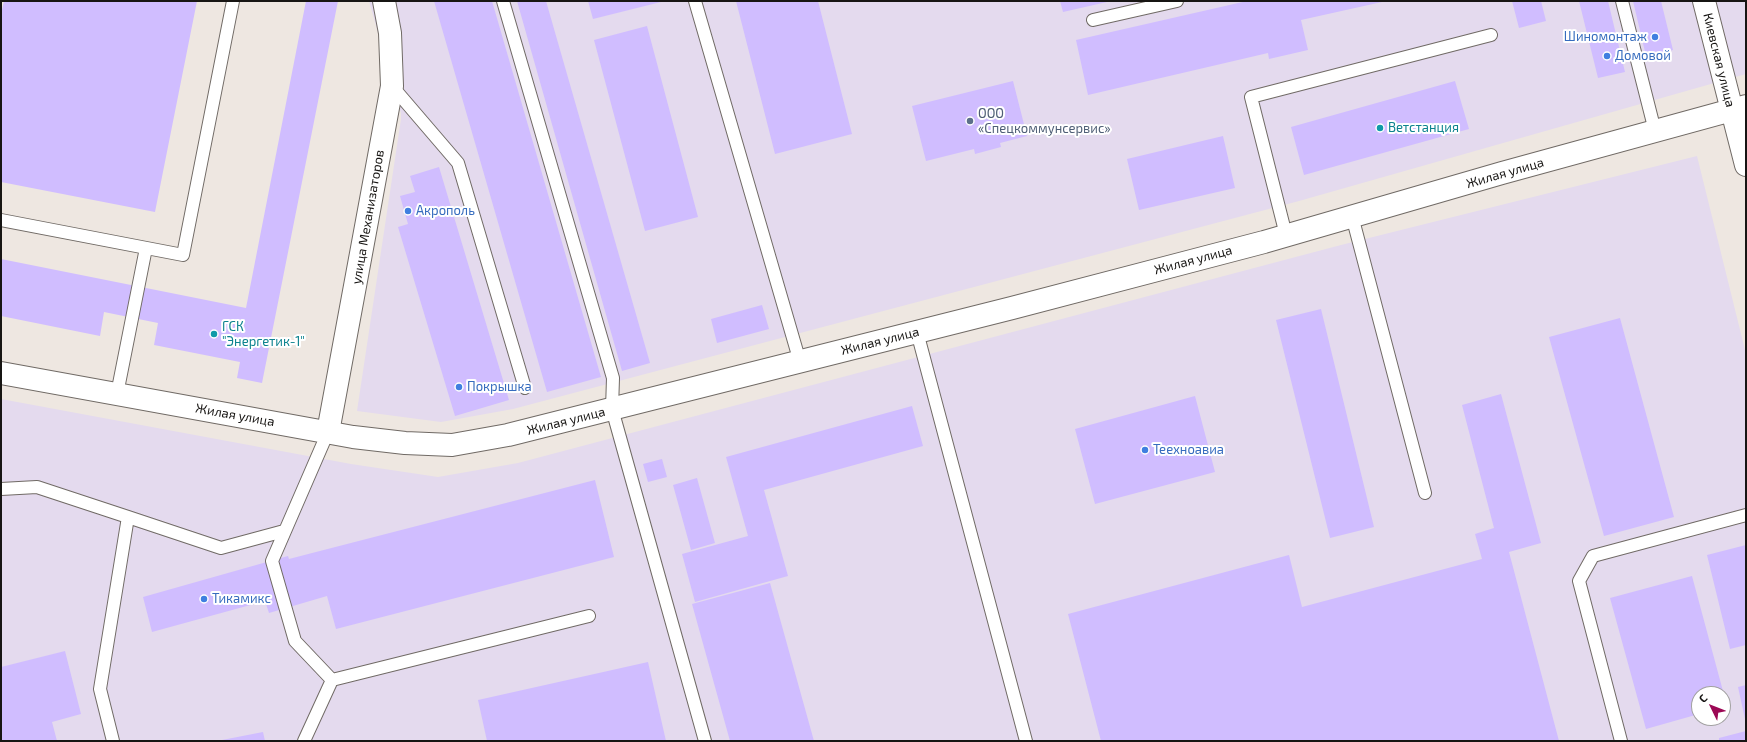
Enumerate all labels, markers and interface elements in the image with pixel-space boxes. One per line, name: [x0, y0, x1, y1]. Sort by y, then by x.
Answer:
street label: Киевская улица: [1700, 11, 1738, 109]
place label: Шиномонтаж: [1564, 29, 1647, 45]
marker: Шиномонтаж: [1650, 32, 1660, 42]
place label: Домовой: [1615, 48, 1671, 64]
marker: Домовой: [1602, 51, 1612, 61]
place label: ООО «Спецкоммунсервис»: [978, 106, 1111, 137]
marker: ООО «Спецкоммунсервис»: [965, 116, 975, 126]
place label: Ветстанция: [1388, 120, 1459, 136]
marker: Ветстанция: [1375, 123, 1385, 133]
street label: улица Механизаторов: [348, 149, 388, 285]
street label: Жилая улица: [1464, 154, 1546, 192]
place label: Акрополь: [416, 203, 475, 219]
marker: Акрополь: [403, 206, 413, 216]
street label: Жилая улица: [1152, 242, 1234, 278]
place label: ГСК "Энергетик-1": [222, 319, 305, 350]
street label: Жилая улица: [839, 324, 921, 358]
marker: ГСК "Энергетик-1": [209, 329, 219, 339]
place label: Покрышка: [467, 379, 532, 395]
marker: Покрышка: [454, 382, 464, 392]
street label: Жилая улица: [194, 400, 276, 430]
street label: Жилая улица: [525, 404, 607, 438]
place label: Теехноавиа: [1153, 442, 1224, 458]
marker: Теехноавиа: [1140, 445, 1150, 455]
place label: Тикамикс: [212, 591, 271, 607]
marker: Тикамикс: [199, 594, 209, 604]
north arrow: [1691, 686, 1731, 726]
text: С: [1696, 691, 1710, 705]

